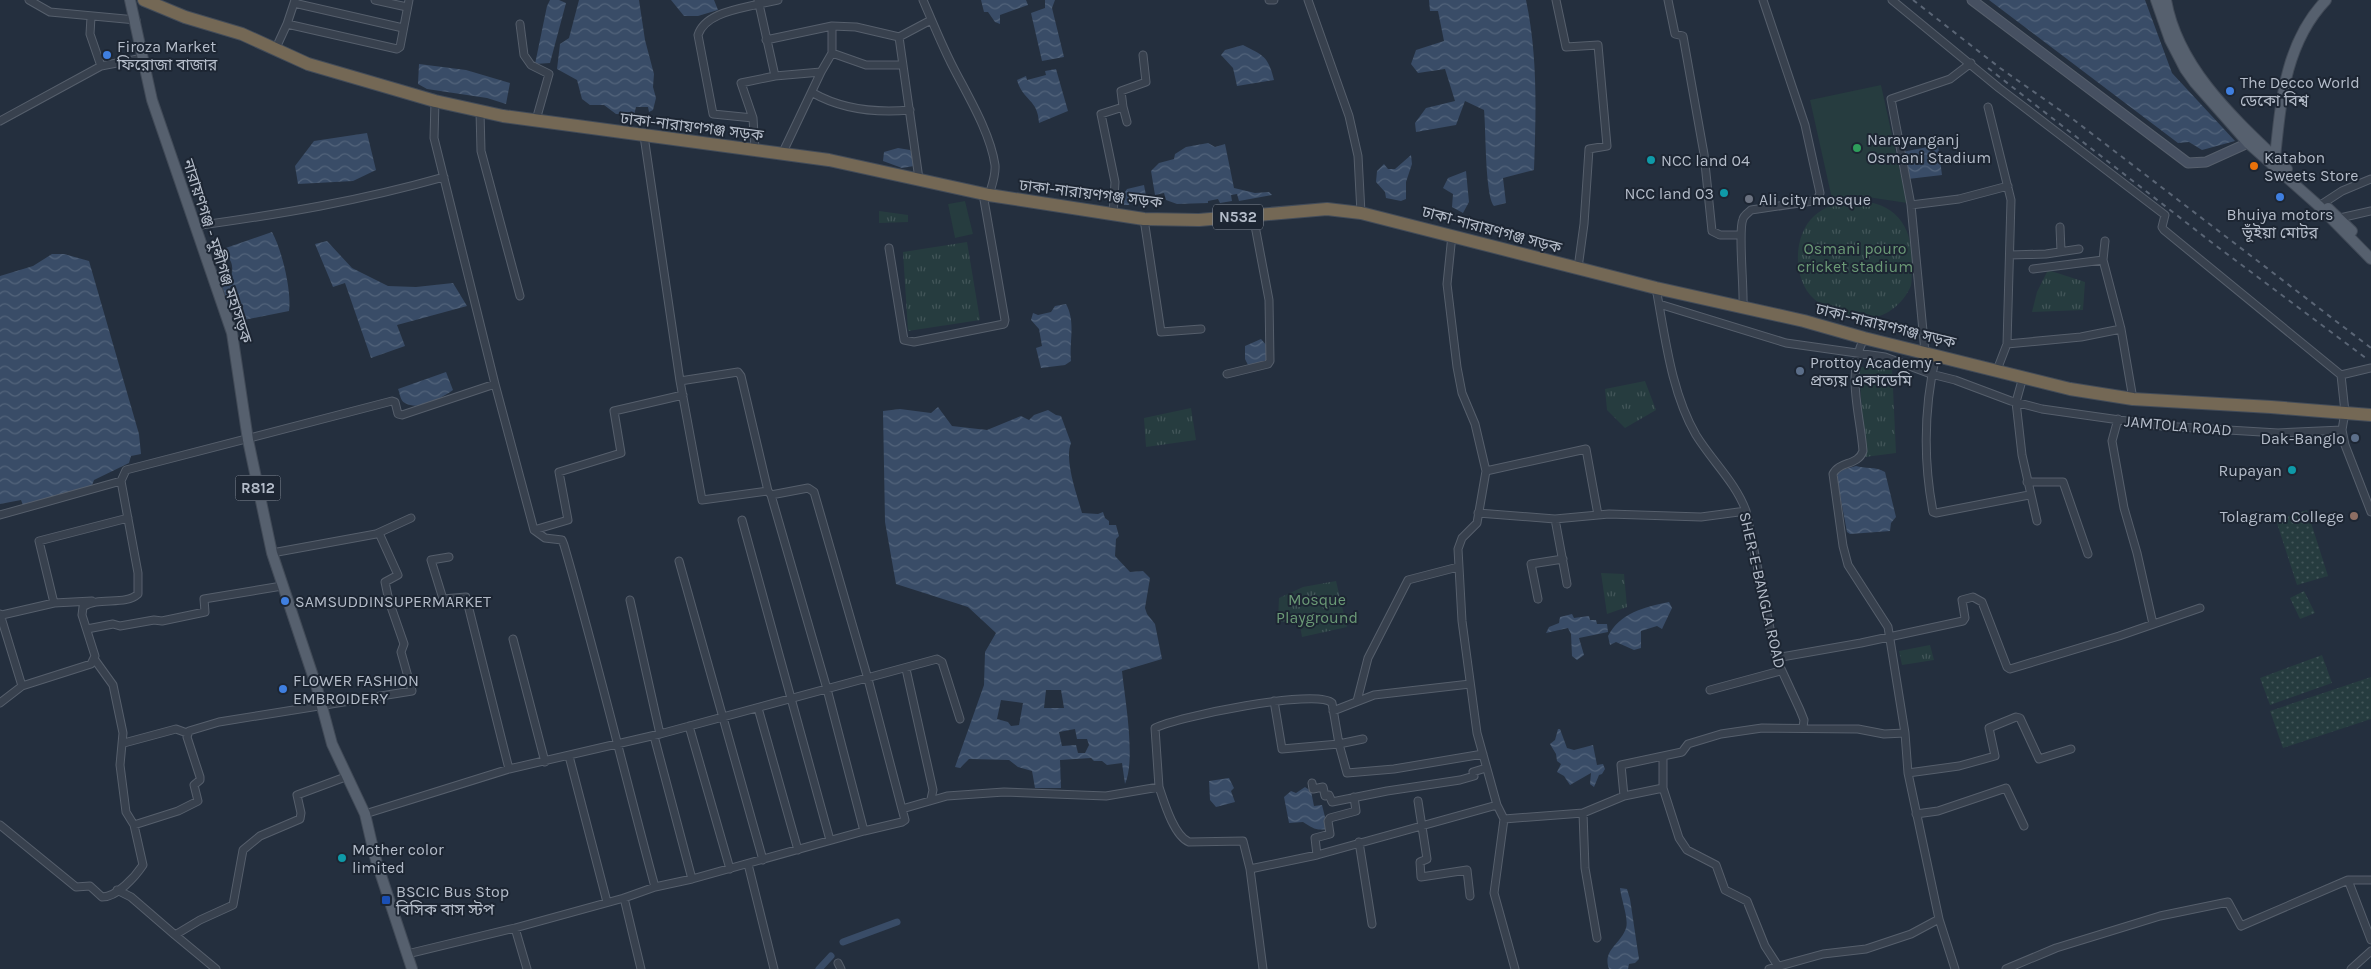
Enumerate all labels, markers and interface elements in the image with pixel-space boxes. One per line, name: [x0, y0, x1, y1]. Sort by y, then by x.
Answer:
place label: Firoza Market ফিরোজা বাজার: [116, 37, 218, 74]
marker: Firoza Market ফিরোজা বাজার: [101, 49, 113, 61]
place label: The Decco World ডেকো বিশ্ব: [2240, 73, 2360, 110]
marker: The Decco World ডেকো বিশ্ব: [2224, 85, 2236, 97]
street label: ঢাকা-নারায়ণগঞ্জ সড়ক: [618, 108, 766, 145]
place label: Narayanganj Osmani Stadium: [1867, 130, 1991, 167]
marker: Narayanganj Osmani Stadium: [1851, 142, 1863, 154]
place label: Katabon Sweets Store: [2264, 148, 2358, 185]
place label: NCC land 04: [1661, 151, 1750, 170]
marker: NCC land 04: [1645, 154, 1657, 166]
street label: নারায়ণগঞ্জ - মুন্সীগঞ্জ মহাসড়ক: [178, 156, 257, 347]
marker: Katabon Sweets Store: [2248, 160, 2260, 172]
street label: ঢাকা-নারায়ণগঞ্জ সড়ক: [1017, 175, 1165, 212]
place label: NCC land 03: [1624, 184, 1714, 203]
marker: NCC land 03: [1718, 187, 1730, 199]
place label: Ali city mosque: [1759, 190, 1871, 209]
marker: Bhuiya motors ভূঁইয়া মোটর: [2274, 191, 2286, 203]
marker: Ali city mosque: [1743, 193, 1755, 205]
street label: ঢাকা-নারায়ণগঞ্জ সড়ক: [1419, 201, 1565, 258]
road number: N532: [1213, 204, 1263, 230]
place label: Bhuiya motors ভূঁইয়া মোটর: [2227, 205, 2333, 242]
park label: Osmani pouro cricket stadium: [1797, 239, 1913, 276]
street label: ঢাকা-নারায়ণগঞ্জ সড়ক: [1813, 299, 1959, 352]
place label: Prottoy Academy - প্রত্যয় একাডেমি: [1810, 353, 1941, 390]
marker: Prottoy Academy - প্রত্যয় একাডেমি: [1794, 365, 1806, 377]
street label: JAMTOLA ROAD: [2123, 411, 2233, 440]
place label: Dak-Banglo: [2260, 429, 2345, 448]
marker: Dak-Banglo: [2349, 432, 2361, 444]
place label: Rupayan: [2218, 461, 2282, 480]
marker: Rupayan: [2286, 464, 2298, 476]
road number: R812: [236, 476, 280, 500]
place label: Tolagram College: [2220, 507, 2344, 526]
street label: SHER-E-BANGLA ROAD: [1735, 510, 1790, 670]
marker: Tolagram College: [2348, 510, 2360, 522]
park label: Mosque Playground: [1276, 590, 1358, 627]
place label: SAMSUDDINSUPERMARKET: [295, 592, 491, 611]
marker: SAMSUDDINSUPERMARKET: [279, 595, 291, 607]
place label: FLOWER FASHION EMBROIDERY: [293, 671, 419, 708]
marker: FLOWER FASHION EMBROIDERY: [277, 683, 289, 695]
place label: Mother color limited: [352, 840, 444, 877]
marker: Mother color limited: [336, 852, 348, 864]
place label: BSCIC Bus Stop বিসিক বাস স্টপ: [395, 882, 509, 919]
marker: BSCIC Bus Stop বিসিক বাস স্টপ: [380, 894, 392, 906]

